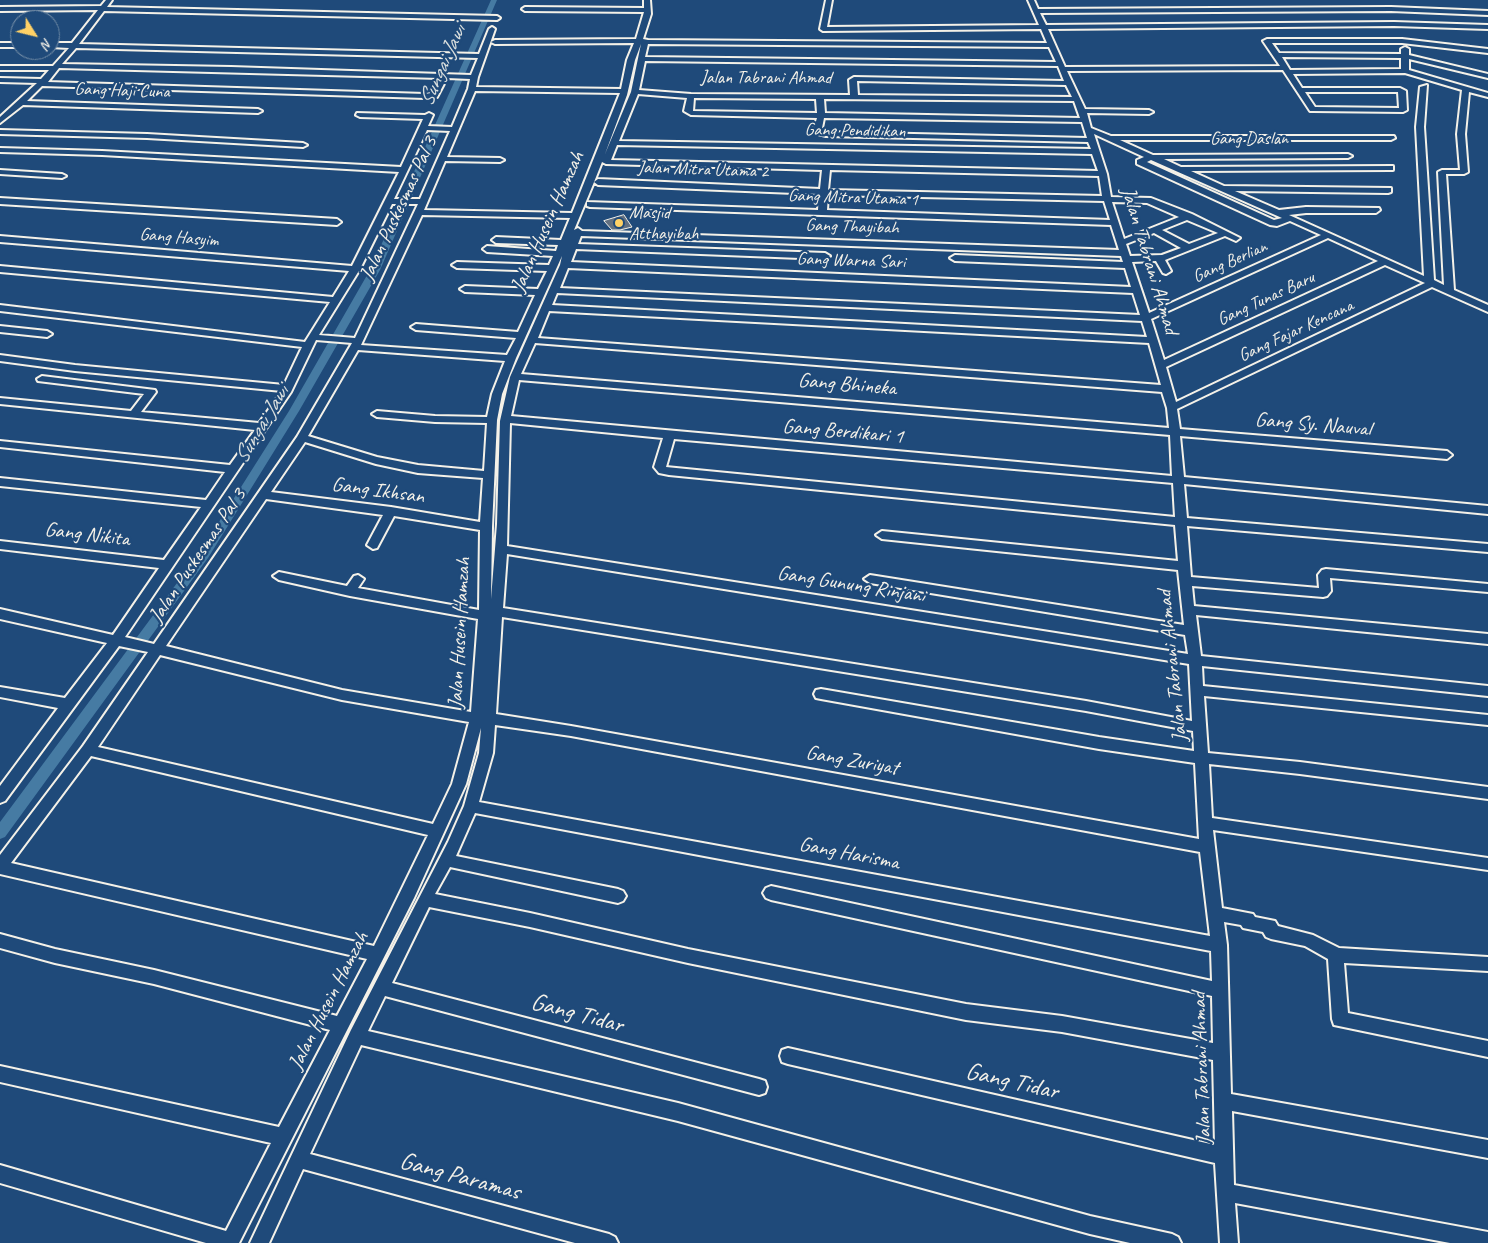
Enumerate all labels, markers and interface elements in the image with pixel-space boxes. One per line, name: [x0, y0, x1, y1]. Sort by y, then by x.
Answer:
north arrow: [10, 10, 60, 60]
water label: Sungai Jawi: [414, 21, 472, 111]
text: N: [37, 35, 56, 52]
street label: Jalan Tabrani Ahmad: [700, 67, 832, 89]
street label: Gang Haji Cuna: [74, 79, 170, 103]
street label: Gang Pendidikan: [804, 119, 906, 143]
street label: Gang Daslan: [1210, 128, 1288, 150]
street label: Jalan Puskesmas Pal 3: [355, 133, 443, 285]
street label: Jalan Husein Hamzah: [506, 148, 590, 296]
street label: Jalan Mitra Utama 2: [637, 157, 769, 183]
street label: Jalan Tabrani Ahmad: [1115, 184, 1183, 338]
street label: Gang Mitra Utama 1: [788, 185, 918, 211]
place label: Masjid Atthayibah: [629, 202, 699, 244]
street label: Gang Thayibah: [805, 215, 899, 239]
marker: Masjid Atthayibah: [613, 217, 625, 229]
street label: Gang Hasyim: [139, 224, 219, 252]
street label: Gang Berlian: [1189, 236, 1271, 288]
street label: Gang Warna Sari: [796, 248, 906, 274]
street label: Gang Tunas Baru: [1214, 267, 1318, 331]
street label: Gang Fajar Kencana: [1235, 295, 1357, 367]
street label: Gang Bhineka: [797, 368, 897, 402]
water label: Sungai Jawi: [229, 381, 295, 469]
street label: Gang Sy. Nauval: [1254, 407, 1372, 443]
street label: Gang Berdikari 1: [781, 414, 905, 450]
street label: Gang Ikhsan: [330, 472, 426, 510]
street label: Jalan Puskesmas Pal 3: [144, 484, 252, 628]
street label: Gang Nikita: [43, 517, 131, 553]
street label: Jalan Husein Hamzah: [443, 557, 477, 709]
street label: Gang Gunung Rinjani: [775, 561, 927, 609]
street label: Jalan Tabrani Ahmad: [1152, 589, 1194, 743]
street label: Gang Zuriyat: [804, 740, 900, 782]
street label: Gang Harisma: [797, 832, 901, 876]
street label: Jalan Husein Hamzah: [283, 928, 375, 1074]
street label: Gang Tidar: [528, 987, 626, 1041]
street label: Jalan Tabrani Ahmad: [1187, 991, 1217, 1145]
street label: Gang Tidar: [963, 1057, 1061, 1107]
street label: Gang Paramas: [396, 1146, 524, 1208]

